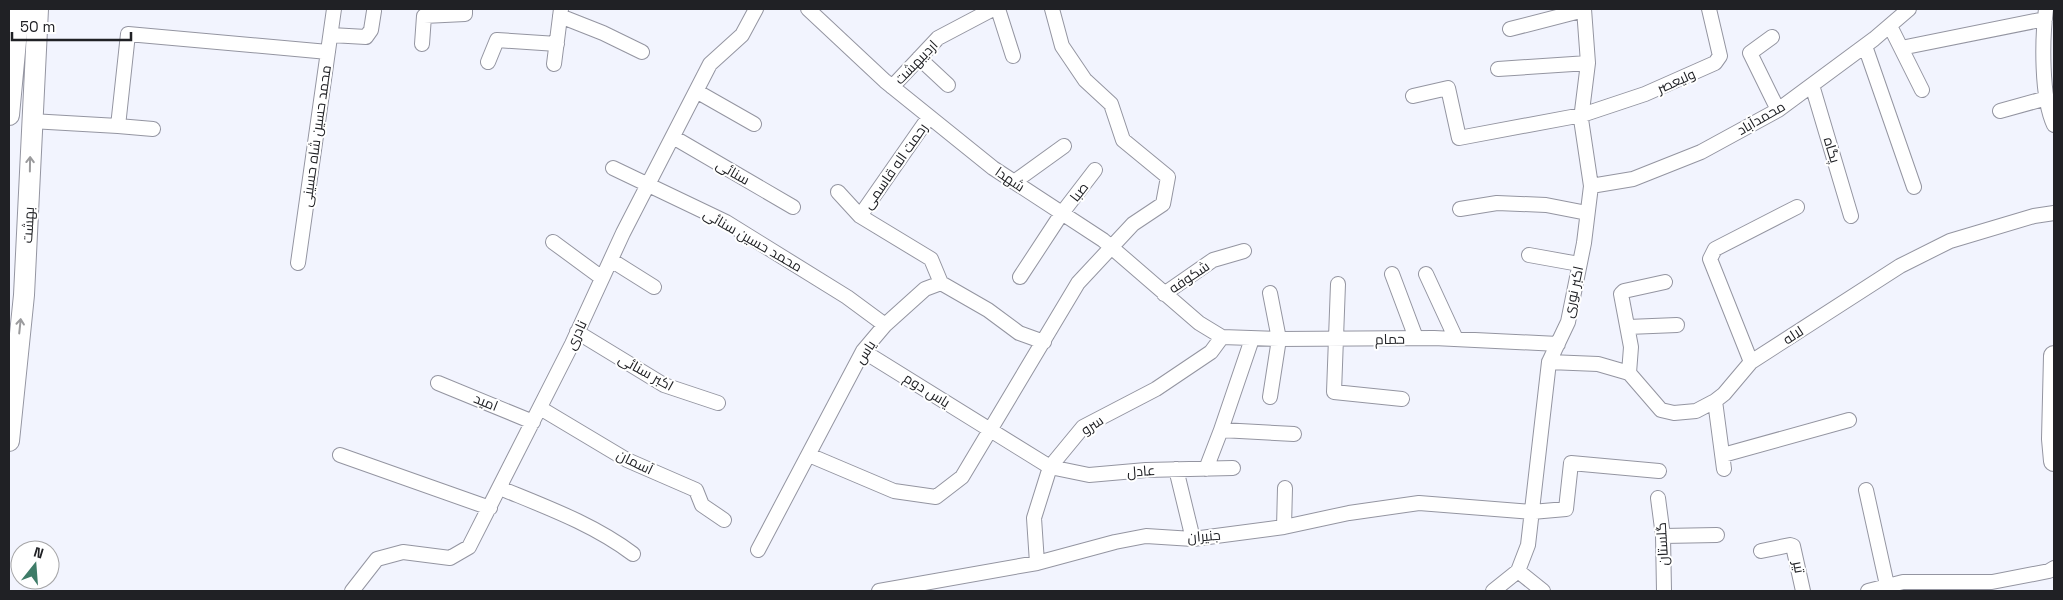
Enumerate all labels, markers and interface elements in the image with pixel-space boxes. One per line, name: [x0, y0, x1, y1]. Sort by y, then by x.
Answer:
scale bar: [12, 10, 131, 42]
text: 50 m: [20, 17, 55, 36]
street label: اردیبهشت: [890, 36, 942, 88]
street label: محمد حسین شاه حسینی: [297, 64, 335, 208]
street label: ولیعصر: [1653, 65, 1698, 98]
street label: محمدآباد: [1734, 97, 1788, 139]
street label: رحمت اله قاسمی: [859, 119, 931, 213]
street label: پگاه: [1819, 135, 1844, 166]
street label: سنائی: [713, 155, 753, 189]
one-way arrow: [25, 156, 35, 172]
street label: شهدا: [992, 163, 1028, 195]
street label: صبا: [1066, 179, 1092, 205]
street label: محمد حسین سنائی: [700, 204, 806, 276]
street label: بهشت: [18, 206, 38, 244]
street label: شکوفه: [1165, 257, 1213, 297]
street label: اکبر نوری: [1559, 264, 1587, 320]
street label: نادری: [561, 317, 591, 353]
one-way arrow: [15, 318, 25, 334]
street label: لاله: [1779, 322, 1807, 348]
street label: حمام: [1375, 330, 1405, 349]
street label: یاس: [851, 336, 880, 367]
street label: اکبر سنائی: [615, 349, 677, 395]
street label: یاس دوم: [900, 369, 954, 412]
street label: امید: [471, 389, 501, 415]
street label: سرو: [1077, 411, 1107, 439]
street label: آسمان: [614, 446, 656, 479]
street label: عادل: [1126, 461, 1156, 481]
street label: گلستان: [1652, 522, 1672, 566]
street label: جنیران: [1187, 526, 1221, 546]
north arrow: [10, 540, 60, 590]
text: N: [32, 543, 46, 563]
street label: تیر: [1789, 558, 1809, 575]

